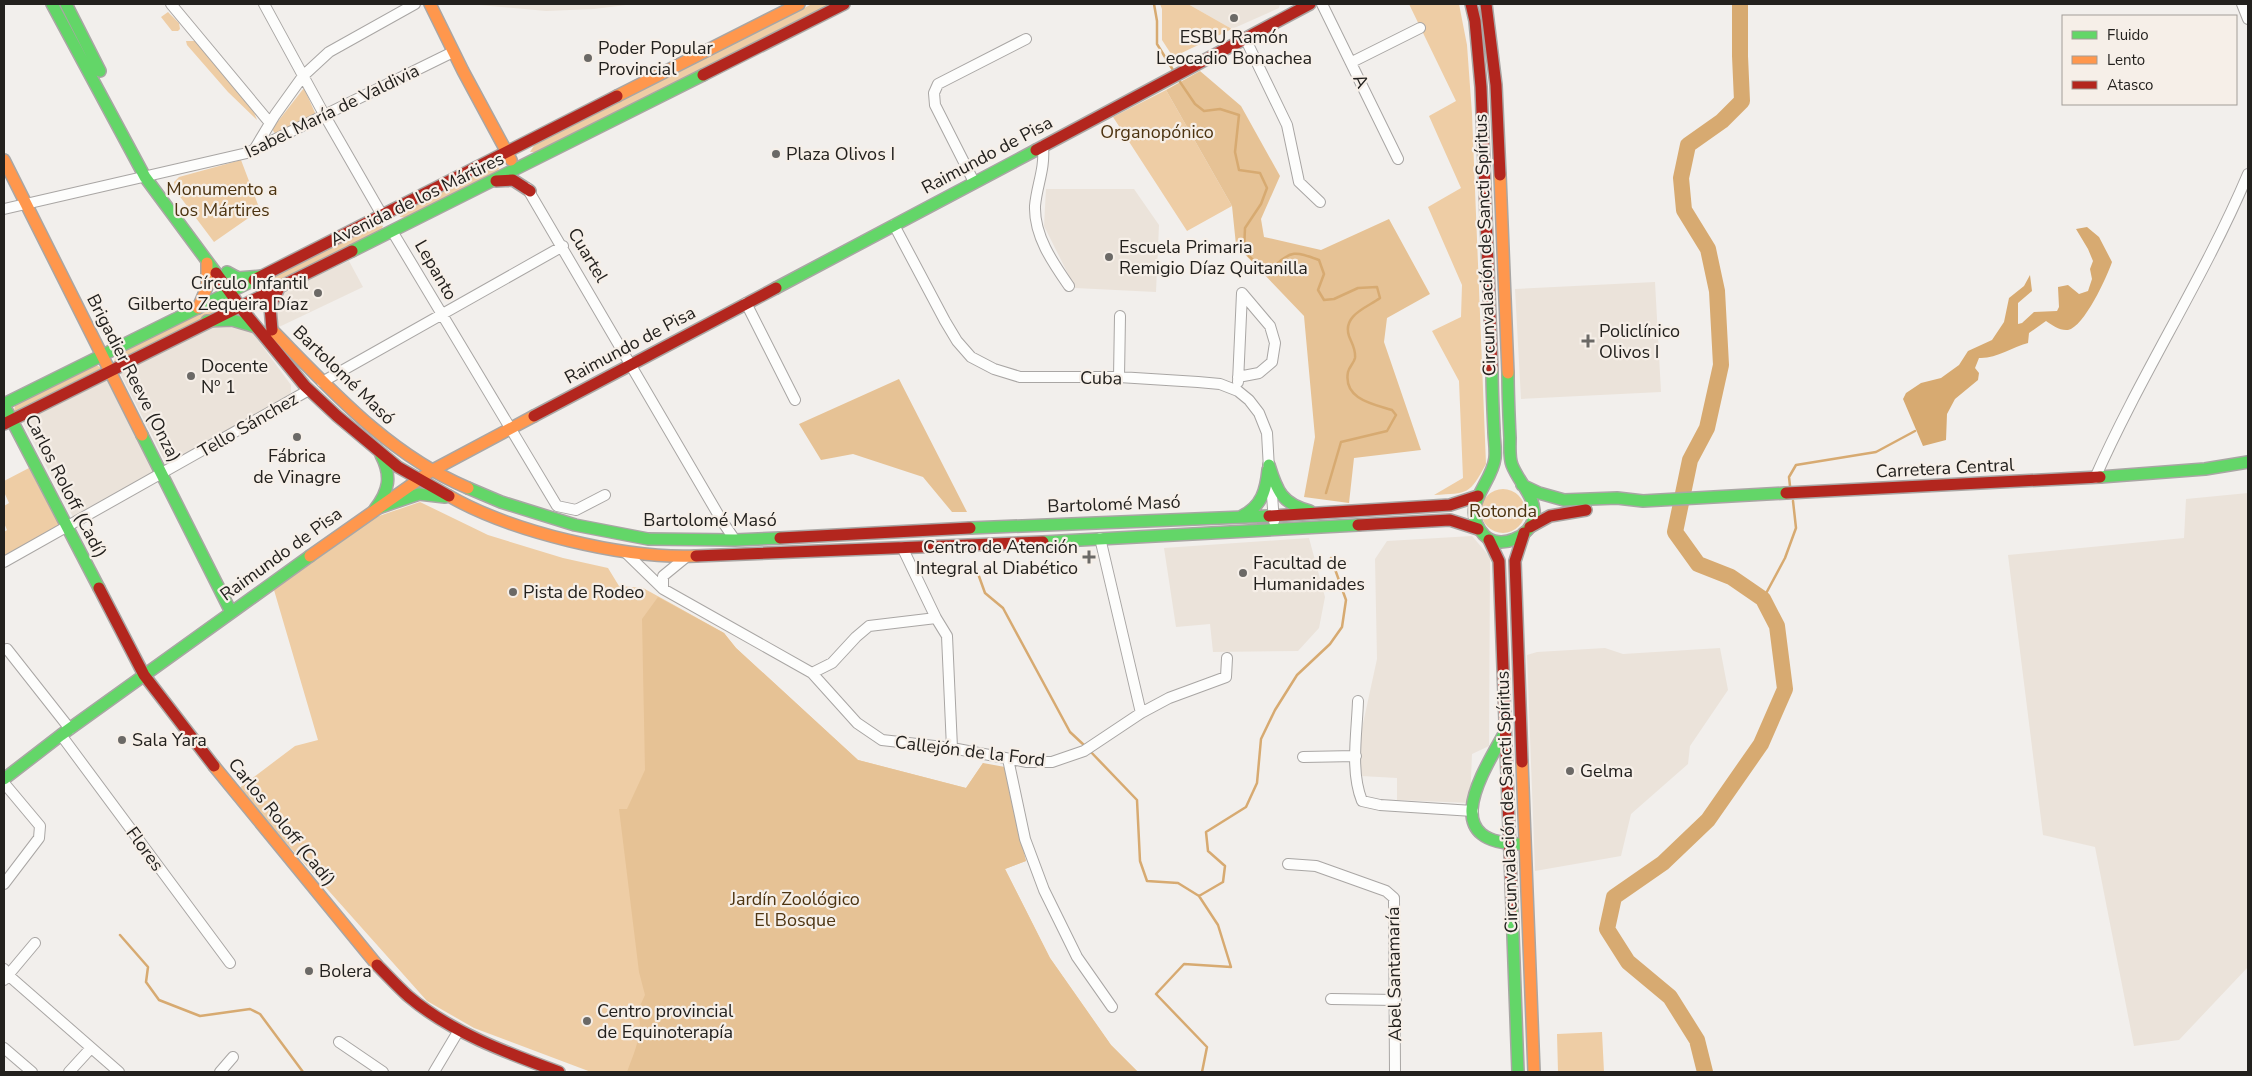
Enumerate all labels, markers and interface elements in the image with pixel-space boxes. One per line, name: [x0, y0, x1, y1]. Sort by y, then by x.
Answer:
marker: ESBU Ramón Leocadio Bonachea: [1228, 12, 1240, 24]
legend: [2062, 15, 2237, 105]
place label: ESBU Ramón Leocadio Bonachea: [1156, 25, 1312, 70]
text: Fluido: [2107, 25, 2149, 45]
place label: Poder Popular Provincial: [598, 36, 714, 81]
text: Lento: [2107, 50, 2145, 70]
marker: Poder Popular Provincial: [582, 52, 594, 64]
street label: Isabel María de Valdivia: [241, 58, 423, 164]
street label: A: [1347, 70, 1375, 92]
text: Atasco: [2107, 75, 2153, 95]
street label: Raimundo de Pisa: [917, 110, 1057, 200]
street label: Circunvalación de Sancti Spíritus: [1468, 113, 1502, 377]
park label: Organopónico: [1100, 120, 1214, 144]
place label: Plaza Olivos I: [786, 142, 895, 166]
street label: Avenida de los Mártires: [326, 146, 508, 252]
marker: Plaza Olivos I: [770, 148, 782, 160]
park label: Monumento a los Mártires: [166, 177, 278, 222]
street label: Cuartel: [562, 223, 614, 287]
place label: Escuela Primaria Remigio Díaz Quitanilla: [1119, 235, 1308, 280]
street label: Lepanto: [409, 236, 463, 304]
marker: Escuela Primaria Remigio Díaz Quitanilla: [1103, 251, 1115, 263]
place label: Círculo Infantil Gilberto Zequeira Díaz: [127, 271, 309, 316]
marker: Círculo Infantil Gilberto Zequeira Díaz: [312, 287, 324, 299]
street label: Brigadier Reeve (Onza): [81, 290, 187, 466]
street label: Raimundo de Pisa: [560, 300, 700, 390]
place label: Policlínico Olivos I: [1599, 319, 1680, 364]
street label: Bartolomé Masó: [288, 320, 400, 430]
marker: Policlínico Olivos I: [1581, 334, 1595, 348]
place label: Docente Nº 1: [201, 354, 268, 399]
street label: Cuba: [1080, 366, 1122, 390]
marker: Docente Nº 1: [185, 370, 197, 382]
street label: Tello Sánchez: [194, 387, 302, 463]
street label: Carlos Roloff (Cadí): [19, 410, 113, 562]
marker: Fábrica de Vinagre: [291, 431, 303, 443]
place label: Fábrica de Vinagre: [253, 444, 341, 489]
street label: Carretera Central: [1875, 452, 2016, 484]
street label: Bartolomé Masó: [1047, 490, 1181, 518]
park label: Rotonda: [1469, 499, 1537, 523]
street label: Raimundo de Pisa: [215, 502, 347, 606]
street label: Bartolomé Masó: [643, 508, 777, 532]
place label: Centro de Atención Integral al Diabético: [916, 535, 1078, 580]
marker: Centro de Atención Integral al Diabético: [1082, 550, 1096, 564]
place label: Facultad de Humanidades: [1253, 551, 1365, 596]
marker: Facultad de Humanidades: [1237, 567, 1249, 579]
place label: Pista de Rodeo: [523, 580, 644, 604]
marker: Pista de Rodeo: [507, 586, 519, 598]
street label: Circunvalación de Sancti Spíritus: [1490, 670, 1524, 934]
place label: Sala Yara: [132, 728, 207, 752]
street label: Callejón de la Ford: [894, 730, 1046, 772]
marker: Sala Yara: [116, 734, 128, 746]
street label: Carlos Roloff (Cadí): [223, 753, 341, 891]
place label: Gelma: [1580, 759, 1633, 783]
marker: Gelma: [1564, 765, 1576, 777]
street label: Flores: [121, 822, 169, 876]
park label: Jardín Zoológico El Bosque: [729, 887, 860, 932]
street label: Abel Santamaría: [1381, 906, 1407, 1042]
place label: Bolera: [319, 959, 372, 983]
marker: Bolera: [303, 965, 315, 977]
place label: Centro provincial de Equinoterapía: [597, 999, 734, 1044]
marker: Centro provincial de Equinoterapía: [581, 1015, 593, 1027]

